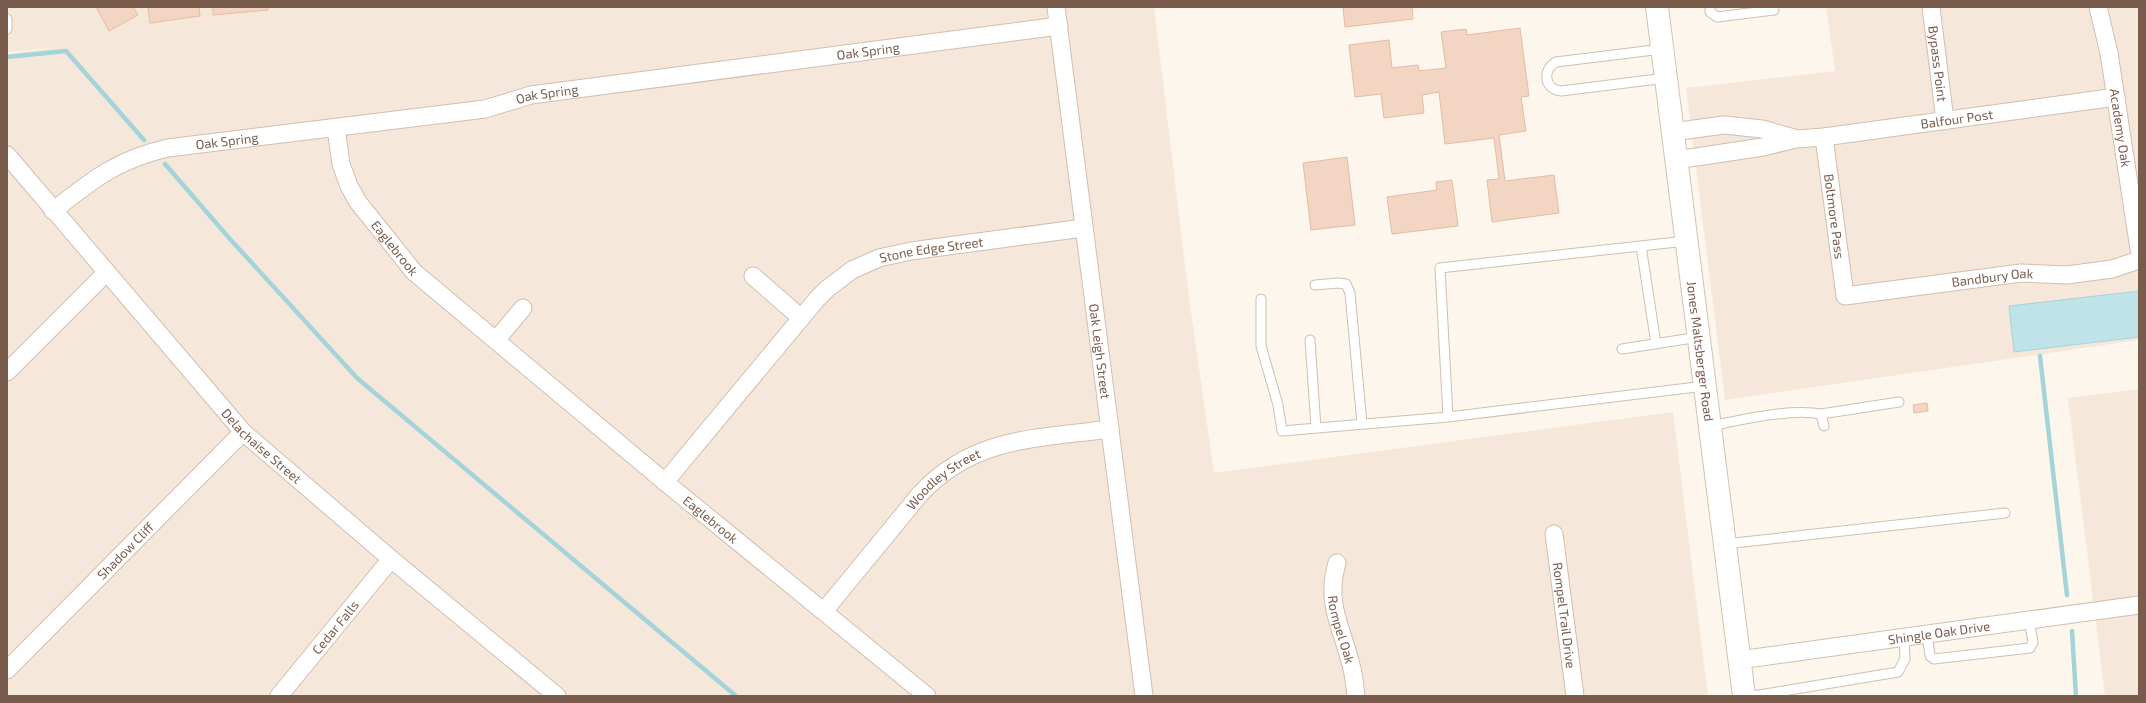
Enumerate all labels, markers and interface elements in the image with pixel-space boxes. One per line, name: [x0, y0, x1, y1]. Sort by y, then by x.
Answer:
street label: Bypass Point: [1925, 25, 1951, 103]
street label: Oak Spring: [836, 39, 901, 63]
street label: Oak Spring: [514, 81, 579, 107]
street label: Academy Oak: [2107, 87, 2134, 169]
street label: Balfour Post: [1919, 106, 1994, 132]
street label: Oak Spring: [195, 129, 259, 153]
street label: Boltmore Pass: [1821, 173, 1848, 260]
street label: Eaglebrook: [368, 217, 422, 279]
street label: Stone Edge Street: [878, 233, 984, 266]
street label: Bandbury Oak: [1951, 265, 2034, 290]
street label: Jones Maltsberger Road: [1684, 280, 1717, 422]
street label: Oak Leigh Street: [1086, 303, 1114, 400]
street label: Delachaise Street: [218, 405, 305, 487]
street label: Woodley Street: [903, 445, 983, 513]
street label: Eaglebrook: [680, 492, 742, 547]
street label: Shadow Cliff: [94, 518, 158, 583]
street label: Rompel Trail Drive: [1550, 561, 1579, 669]
street label: Rompel Oak: [1325, 595, 1358, 666]
street label: Cedar Falls: [309, 597, 362, 657]
street label: Shingle Oak Drive: [1887, 618, 1991, 647]

